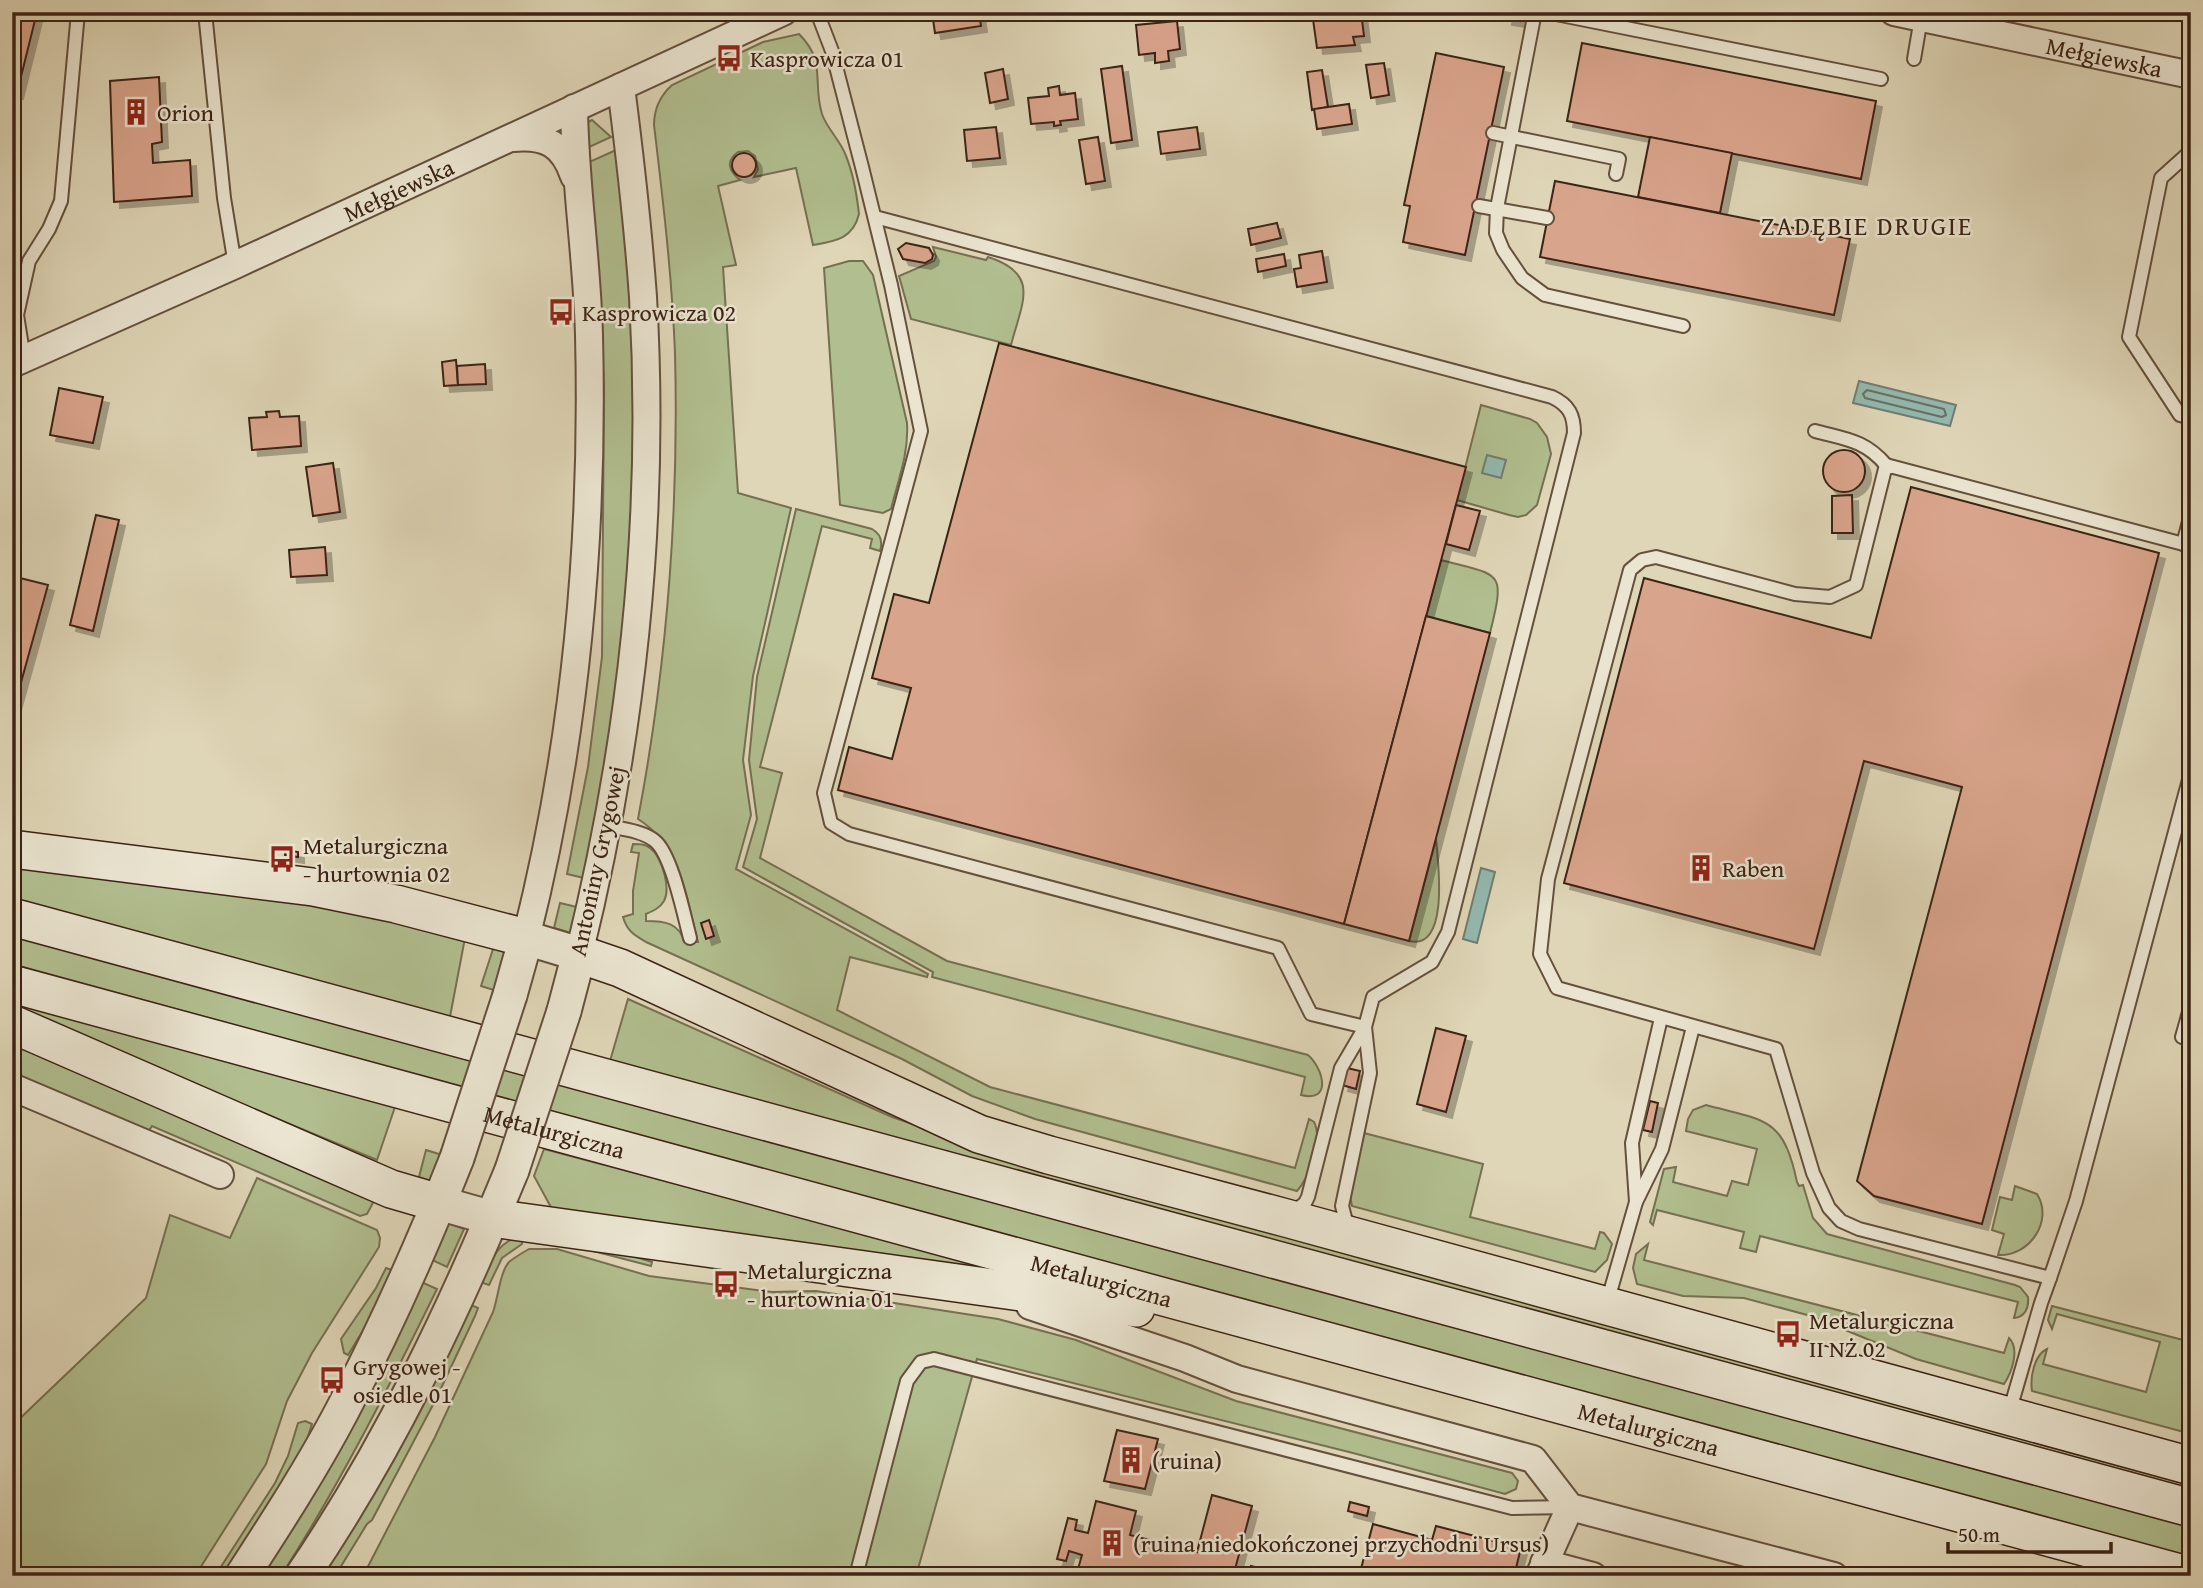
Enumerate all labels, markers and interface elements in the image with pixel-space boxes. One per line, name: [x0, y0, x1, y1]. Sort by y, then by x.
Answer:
street label: Mełgiewska: [2043, 27, 2166, 86]
place label: Kasprowicza 01: [750, 41, 904, 76]
bus stop icon: Kasprowicza 01: [714, 43, 744, 73]
place label: Orion: [157, 95, 214, 130]
building icon: Orion: [121, 97, 151, 127]
street label: Mełgiewska: [338, 149, 460, 230]
district label: ZADĘBIE DRUGIE: [1761, 206, 1973, 245]
place label: Kasprowicza 02: [582, 295, 736, 330]
bus stop icon: Kasprowicza 02: [546, 297, 576, 327]
street label: Antoniny Grygowej: [560, 763, 634, 959]
place label: Metalurgiczna - hurtownia 02: [303, 828, 450, 891]
bus stop icon: Metalurgiczna - hurtownia 02: [267, 844, 297, 874]
place label: Raben: [1722, 851, 1785, 886]
building icon: Raben: [1686, 853, 1716, 883]
street label: Metalurgiczna: [480, 1095, 630, 1167]
street label: Metalurgiczna: [1027, 1244, 1177, 1316]
place label: Metalurgiczna - hurtownia 01: [747, 1253, 894, 1316]
bus stop icon: Metalurgiczna - hurtownia 01: [711, 1269, 741, 1299]
place label: Metalurgiczna II NŻ 02: [1809, 1303, 1955, 1366]
bus stop icon: Metalurgiczna II NŻ 02: [1773, 1319, 1803, 1349]
place label: Grygowej - osiedle 01: [353, 1349, 461, 1412]
bus stop icon: Grygowej - osiedle 01: [317, 1365, 347, 1395]
street label: Metalurgiczna: [1574, 1393, 1724, 1465]
place label: (ruina): [1152, 1443, 1222, 1478]
building icon: (ruina): [1116, 1445, 1146, 1475]
scale bar: [1948, 1511, 2110, 1555]
text: 50 m: [1958, 1519, 2000, 1550]
place label: (ruina niedokończonej przychodni Ursus): [1133, 1526, 1549, 1561]
building icon: (ruina niedokończonej przychodni Ursus): [1097, 1528, 1127, 1558]

